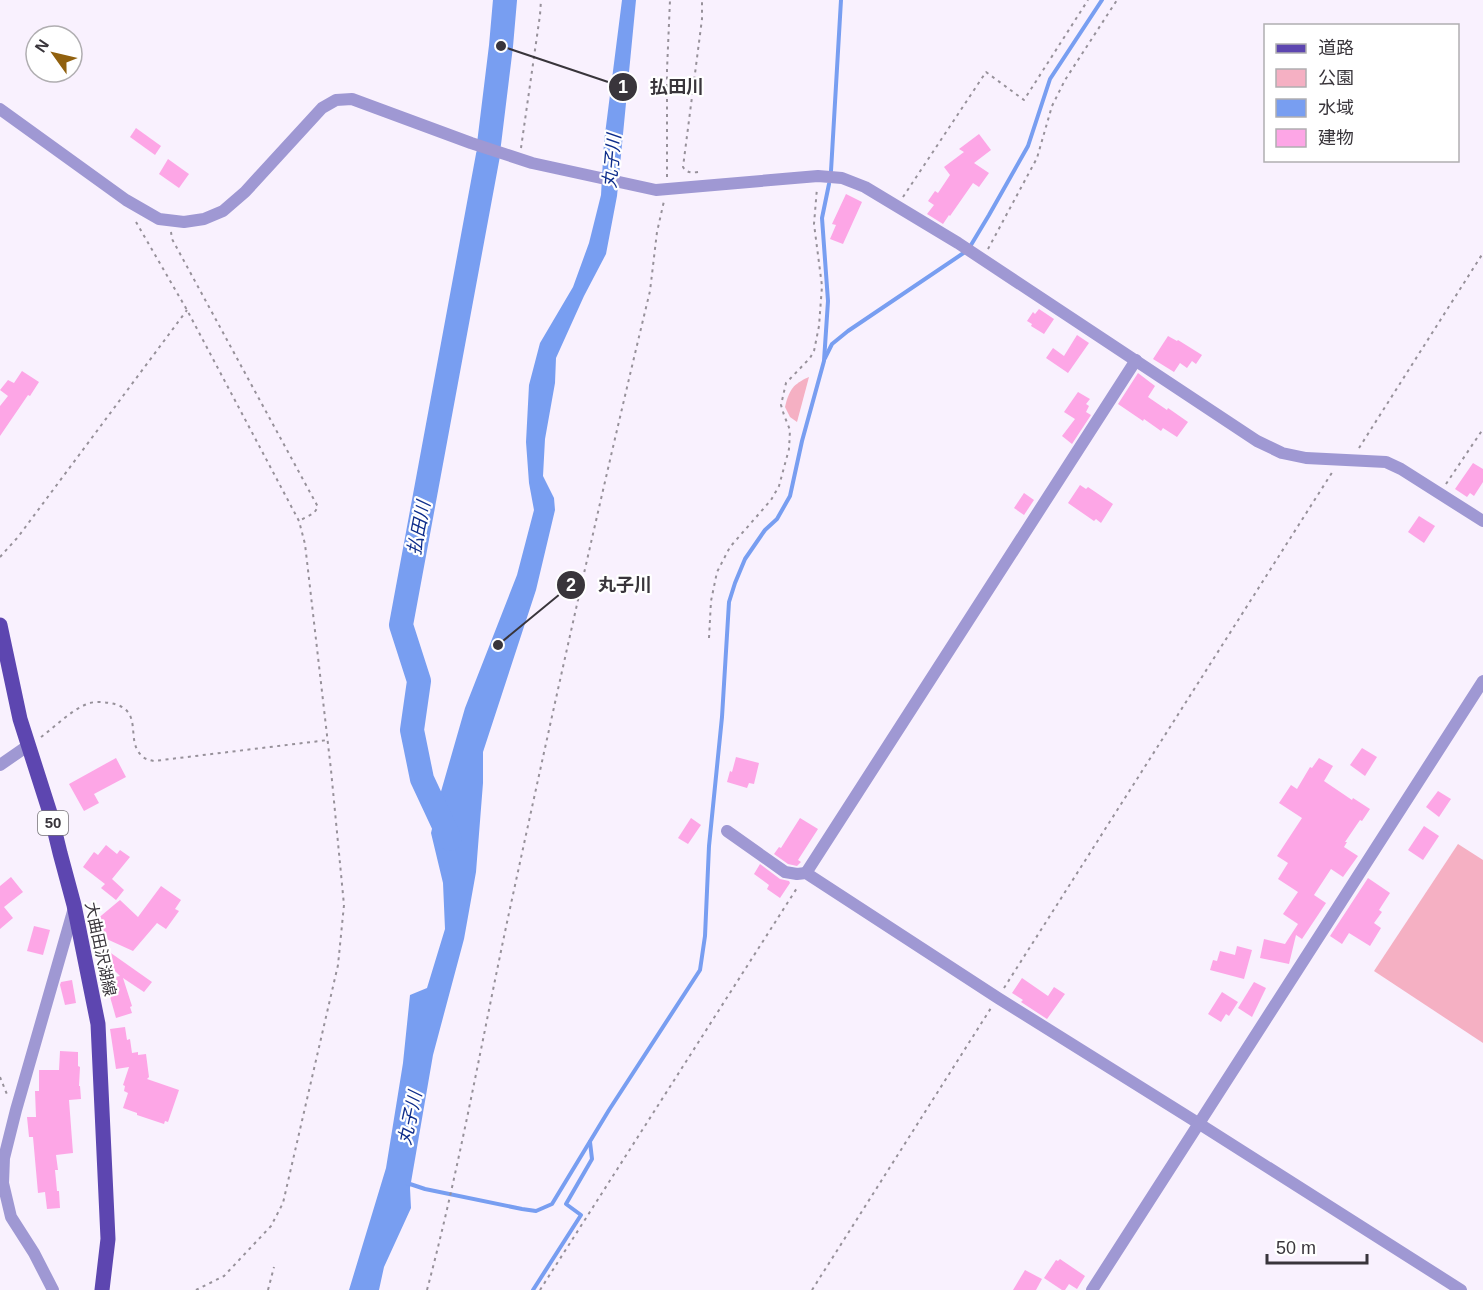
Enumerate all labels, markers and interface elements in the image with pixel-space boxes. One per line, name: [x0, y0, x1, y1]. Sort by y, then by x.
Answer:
north arrow: [24, 24, 84, 84]
legend: [1264, 24, 1459, 162]
text: N: [32, 36, 52, 55]
text: 道路: [1318, 38, 1354, 58]
text: 公園: [1318, 68, 1354, 88]
callout: 払田川: [608, 69, 716, 105]
text: 1: [618, 77, 628, 97]
text: 払田川: [650, 77, 704, 97]
text: 水域: [1318, 98, 1354, 118]
text: 建物: [1318, 128, 1354, 148]
water label: 丸子川: [600, 131, 624, 189]
water label: 払田川: [404, 498, 434, 556]
callout: 丸子川: [556, 567, 664, 603]
text: 2: [566, 575, 576, 595]
text: 丸子川: [598, 575, 652, 595]
road number: 50: [38, 811, 68, 835]
street label: 大曲田沢湖線: [82, 900, 119, 998]
water label: 丸子川: [395, 1088, 426, 1146]
scale bar: [1267, 1227, 1368, 1265]
text: 50 m: [1276, 1238, 1316, 1258]

